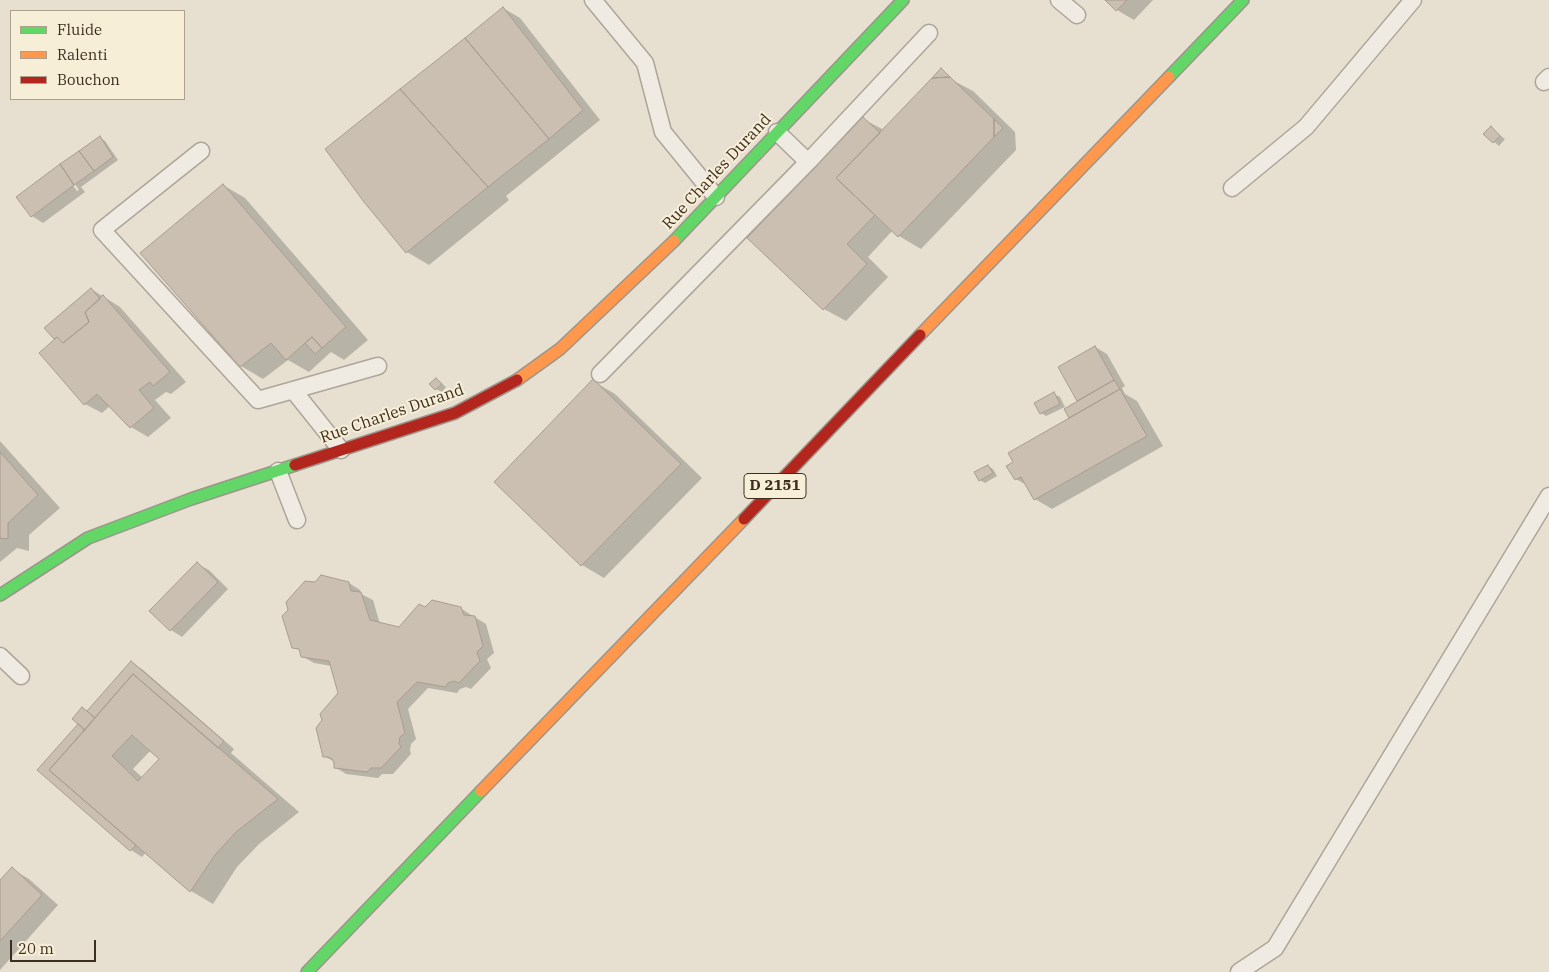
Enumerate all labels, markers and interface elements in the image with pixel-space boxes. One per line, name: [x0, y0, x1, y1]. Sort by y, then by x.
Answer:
legend: [10, 10, 185, 100]
text: Fluide: [57, 20, 102, 39]
text: Ralenti: [57, 45, 107, 64]
text: Bouchon: [57, 70, 120, 89]
street label: Rue Charles Durand: [659, 110, 775, 234]
street label: Rue Charles Durand: [318, 380, 466, 448]
road number: D 2151: [744, 474, 806, 498]
scale bar: [12, 930, 99, 962]
text: 20 m: [18, 939, 54, 958]

